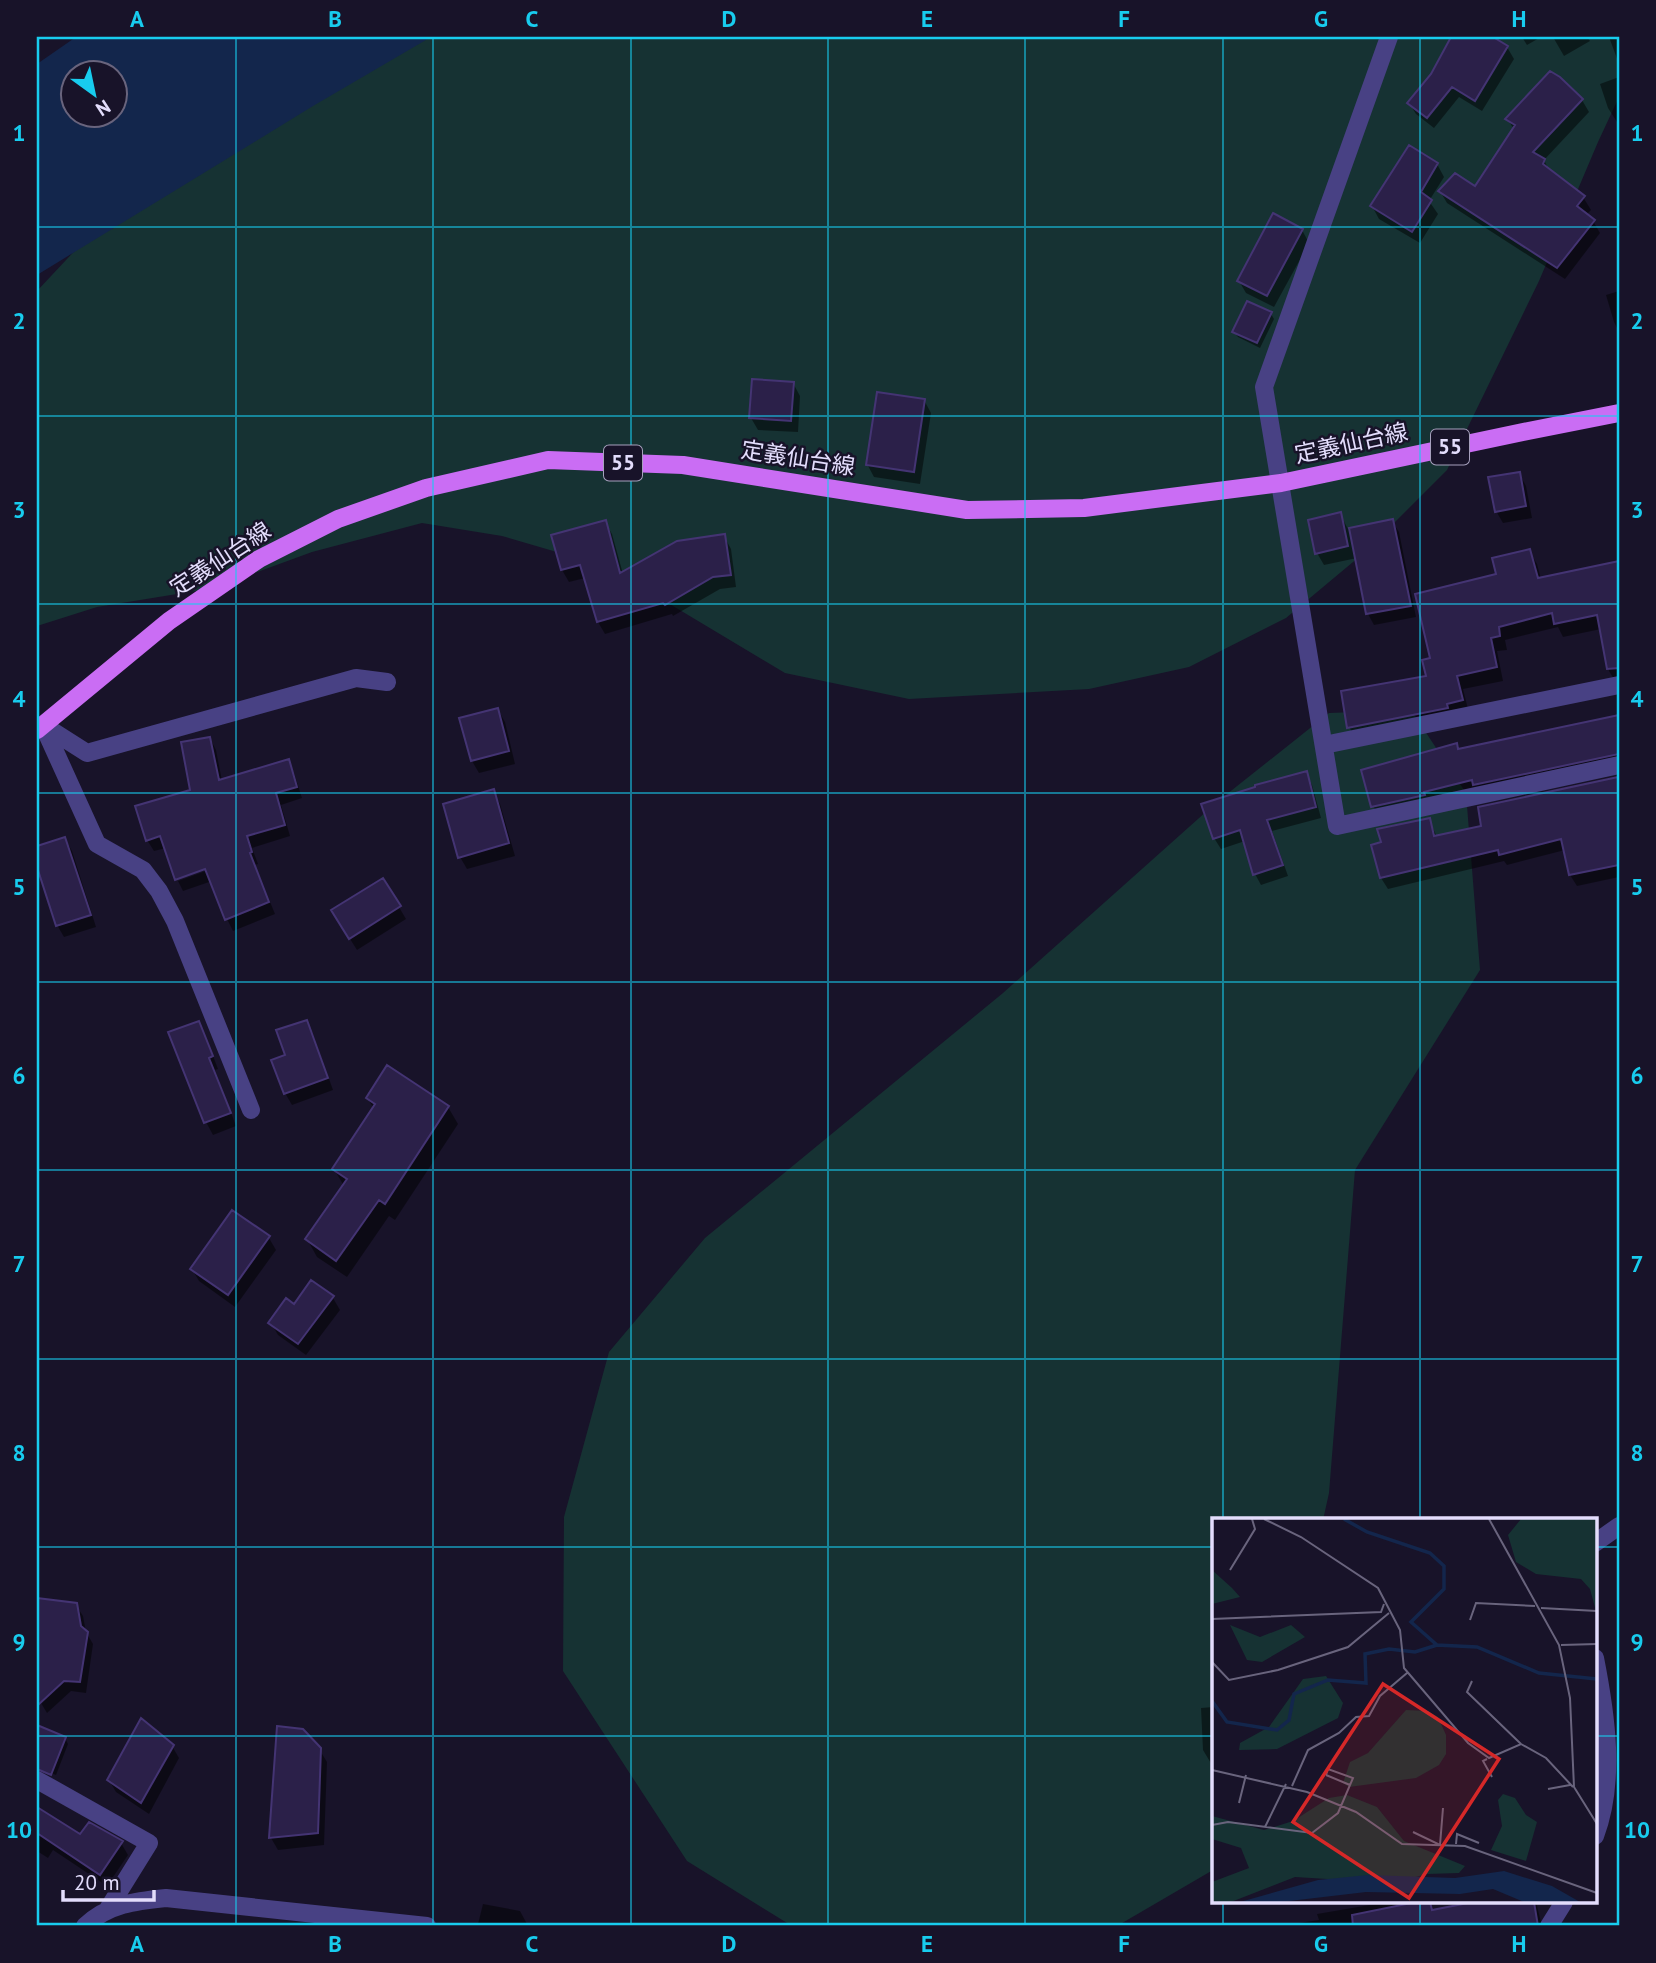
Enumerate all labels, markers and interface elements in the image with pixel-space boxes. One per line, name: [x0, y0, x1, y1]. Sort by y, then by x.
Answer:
text: A: [130, 4, 144, 33]
text: B: [328, 4, 342, 33]
text: C: [526, 4, 539, 33]
text: D: [722, 4, 736, 33]
text: E: [921, 4, 933, 33]
text: F: [1118, 4, 1130, 33]
text: G: [1314, 4, 1328, 33]
text: H: [1512, 4, 1526, 33]
north arrow: [60, 60, 130, 130]
text: N: [91, 95, 115, 122]
text: 1: [12, 118, 26, 147]
text: 1: [1630, 118, 1644, 147]
text: 2: [12, 306, 26, 335]
text: 2: [1630, 306, 1644, 335]
street label: 定義仙台線: [1292, 416, 1410, 469]
road number: 55: [1431, 430, 1469, 464]
street label: 定義仙台線: [739, 434, 857, 481]
road number: 55: [604, 446, 642, 480]
text: 3: [12, 495, 26, 524]
text: 3: [1630, 495, 1644, 524]
street label: 定義仙台線: [164, 515, 276, 602]
text: 4: [12, 684, 26, 713]
text: 4: [1630, 684, 1644, 713]
text: 5: [12, 872, 26, 901]
text: 5: [1630, 872, 1644, 901]
text: 6: [12, 1061, 26, 1090]
text: 6: [1630, 1061, 1644, 1090]
text: 7: [12, 1249, 26, 1278]
text: 7: [1630, 1249, 1644, 1278]
text: 8: [12, 1438, 26, 1467]
text: 8: [1630, 1438, 1644, 1467]
inset map: [1212, 1518, 1596, 1904]
text: 9: [12, 1627, 26, 1656]
text: 9: [1630, 1627, 1644, 1656]
text: 10: [6, 1815, 32, 1844]
text: 10: [1624, 1815, 1650, 1844]
scale bar: [63, 1858, 154, 1902]
text: 20 m: [74, 1869, 120, 1896]
text: A: [130, 1929, 144, 1958]
text: B: [328, 1929, 342, 1958]
text: C: [526, 1929, 539, 1958]
text: D: [722, 1929, 736, 1958]
text: E: [921, 1929, 933, 1958]
text: F: [1118, 1929, 1130, 1958]
text: G: [1314, 1929, 1328, 1958]
text: H: [1512, 1929, 1526, 1958]

